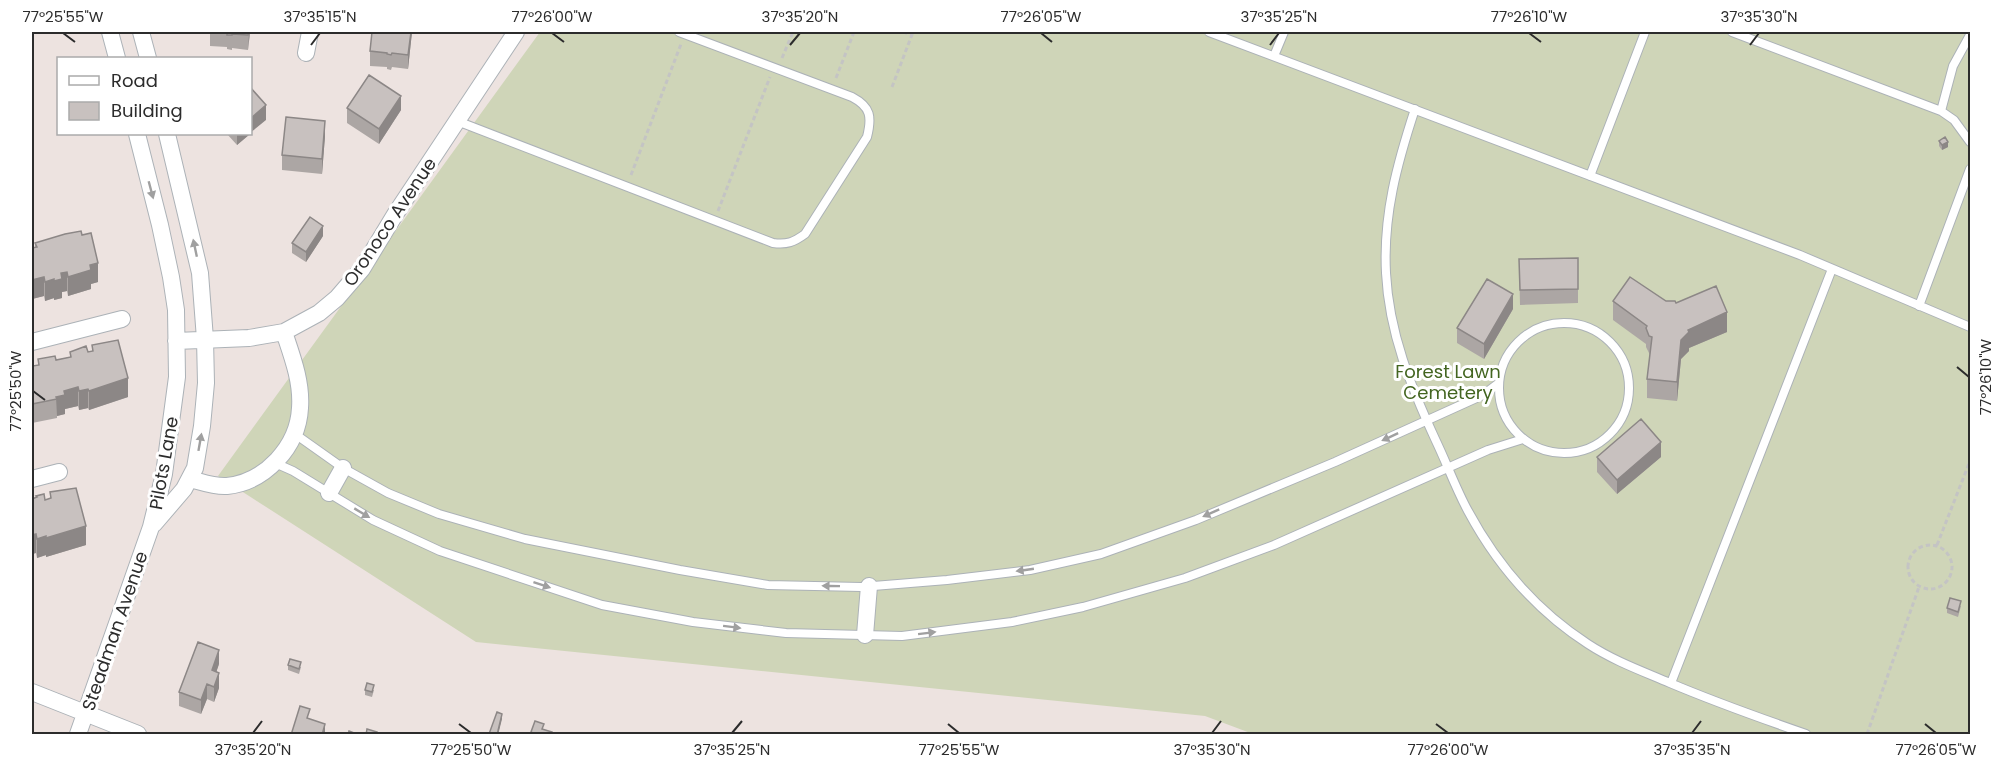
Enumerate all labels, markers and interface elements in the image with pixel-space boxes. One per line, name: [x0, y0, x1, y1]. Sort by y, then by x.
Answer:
text: 77°25'55"W: [23, 6, 104, 27]
text: 37°35'15"N: [284, 6, 356, 27]
text: 77°26'00"W: [512, 6, 593, 27]
text: 37°35'20"N: [762, 6, 838, 27]
text: 77°26'05"W: [1001, 6, 1082, 27]
text: 37°35'25"N: [1241, 6, 1317, 27]
text: 77°26'10"W: [1491, 6, 1568, 27]
text: 37°35'30"N: [1721, 6, 1798, 27]
legend: [57, 57, 252, 135]
text: Road: [111, 68, 158, 93]
text: Building: [111, 98, 183, 123]
street label: Oronoco Avenue: [337, 152, 442, 291]
one-way arrow: [147, 181, 157, 199]
one-way arrow: [190, 238, 199, 257]
text: 77°26'10"W: [1975, 338, 1996, 415]
text: 77°25'50"W: [5, 350, 26, 431]
park label: Forest Lawn Cemetery: [1395, 359, 1501, 405]
street label: Pilots Lane: [143, 414, 184, 511]
one-way arrow: [195, 432, 204, 451]
one-way arrow: [1381, 432, 1399, 442]
one-way arrow: [354, 507, 370, 518]
one-way arrow: [1201, 508, 1219, 518]
street label: Steadman Avenue: [75, 548, 154, 714]
one-way arrow: [1015, 566, 1034, 575]
one-way arrow: [533, 581, 551, 590]
one-way arrow: [821, 581, 840, 591]
one-way arrow: [723, 622, 742, 632]
one-way arrow: [917, 628, 936, 638]
text: 37°35'20"N: [215, 739, 291, 760]
text: 77°25'50"W: [431, 739, 512, 760]
text: 37°35'25"N: [694, 739, 770, 760]
text: 77°25'55"W: [919, 739, 1000, 760]
text: 37°35'30"N: [1174, 739, 1251, 760]
text: 77°26'00"W: [1408, 739, 1489, 760]
text: 37°35'35"N: [1654, 739, 1731, 760]
text: 77°26'05"W: [1896, 739, 1977, 760]

